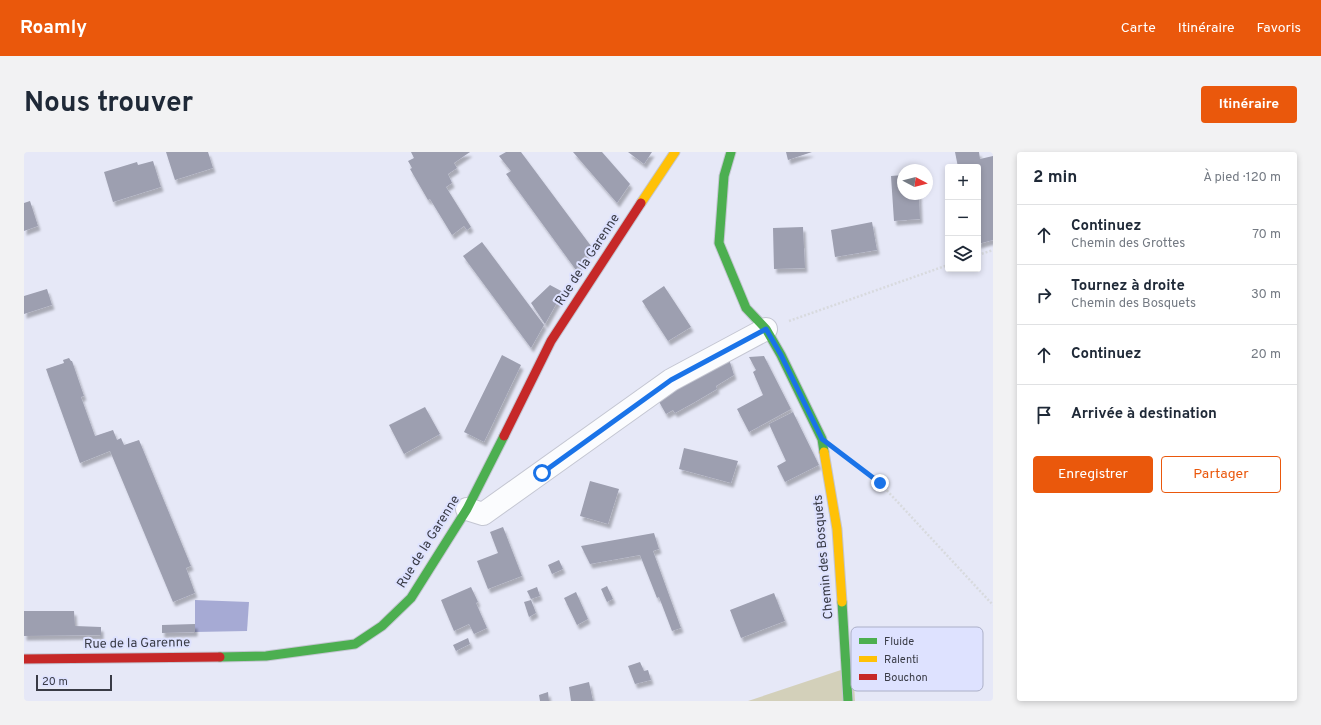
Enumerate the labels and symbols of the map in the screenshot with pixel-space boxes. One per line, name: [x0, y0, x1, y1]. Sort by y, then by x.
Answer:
north arrow: [897, 164, 933, 200]
street label: Rue de la Garenne: [552, 211, 624, 309]
route start: [533, 464, 551, 482]
route end: [871, 474, 889, 492]
street label: Rue de la Garenne: [394, 493, 464, 591]
street label: Chemin des Bosquets: [811, 494, 837, 620]
legend: [851, 627, 983, 691]
street label: Rue de la Garenne: [84, 635, 190, 653]
text: Fluide: [884, 635, 914, 649]
text: Ralenti: [884, 653, 919, 667]
text: Bouchon: [884, 671, 928, 685]
scale bar: [36, 673, 112, 692]

